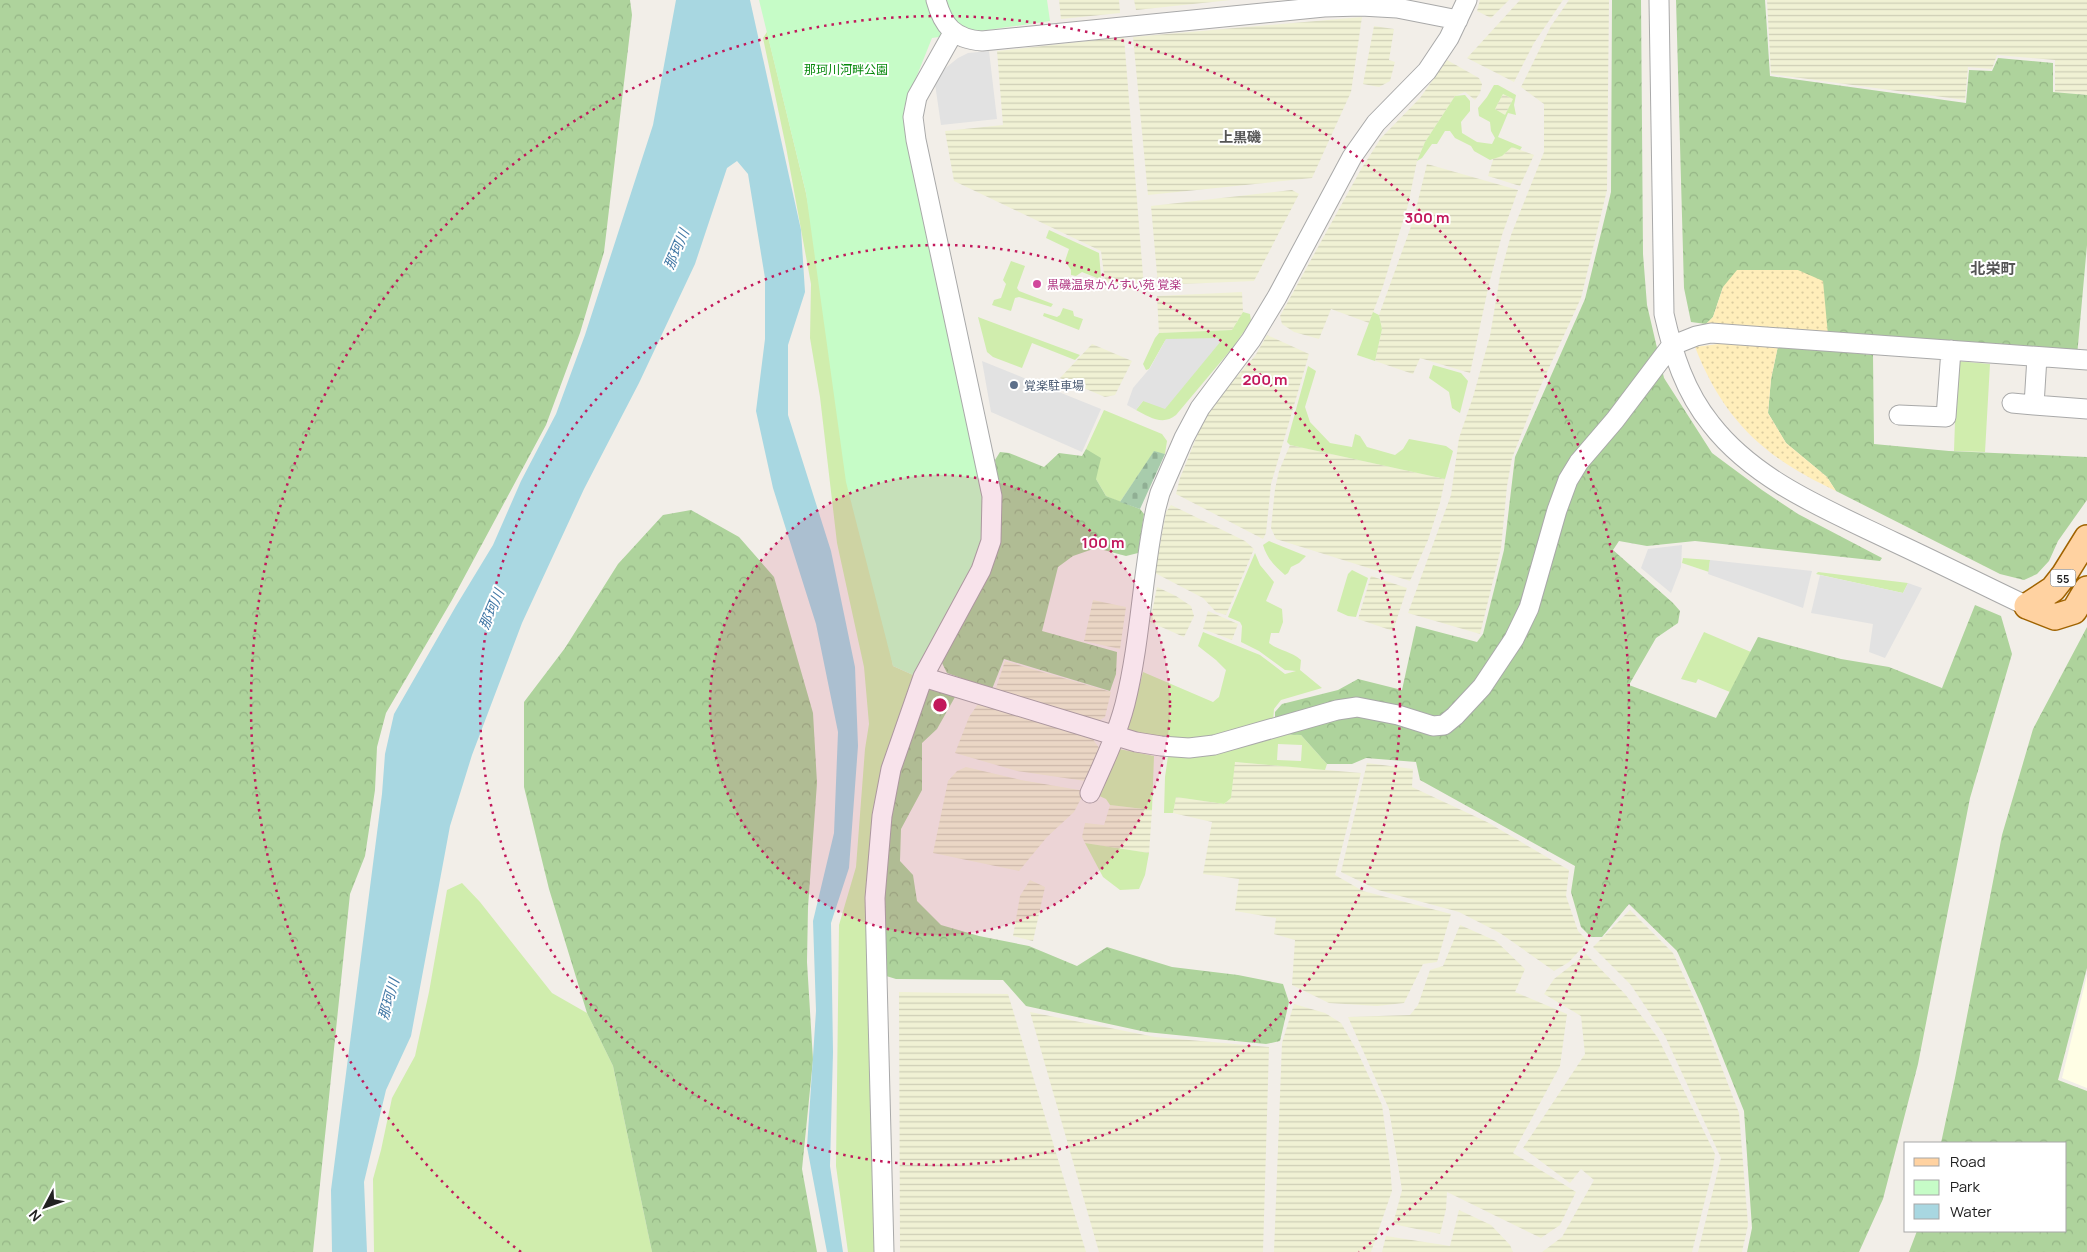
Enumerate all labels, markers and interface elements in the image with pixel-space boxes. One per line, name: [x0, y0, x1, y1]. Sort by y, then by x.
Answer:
park label: 那珂川河畔公園: [804, 61, 888, 78]
district label: 上黒磯: [1219, 127, 1261, 146]
text: 300 m: [1405, 207, 1449, 228]
water label: 那珂川: [659, 224, 694, 272]
district label: 北栄町: [1970, 258, 2016, 279]
place label: 黒磯温泉かんすい苑 覚楽: [1047, 276, 1181, 293]
marker: 黒磯温泉かんすい苑 覚楽: [1031, 278, 1043, 290]
text: 200 m: [1242, 369, 1288, 390]
place label: 覚楽駐車場: [1024, 377, 1084, 394]
marker: 覚楽駐車場: [1008, 379, 1020, 391]
text: 100 m: [1082, 532, 1124, 553]
road number: 55: [2050, 570, 2076, 586]
water label: 那珂川: [474, 584, 509, 632]
centre of rings: [931, 696, 949, 714]
water label: 那珂川: [373, 974, 403, 1022]
legend: [1904, 1142, 2067, 1232]
text: Road: [1950, 1151, 1986, 1172]
text: Park: [1950, 1176, 1980, 1197]
north arrow: [20, 1182, 70, 1232]
text: Water: [1950, 1201, 1992, 1222]
text: N: [24, 1206, 45, 1226]

